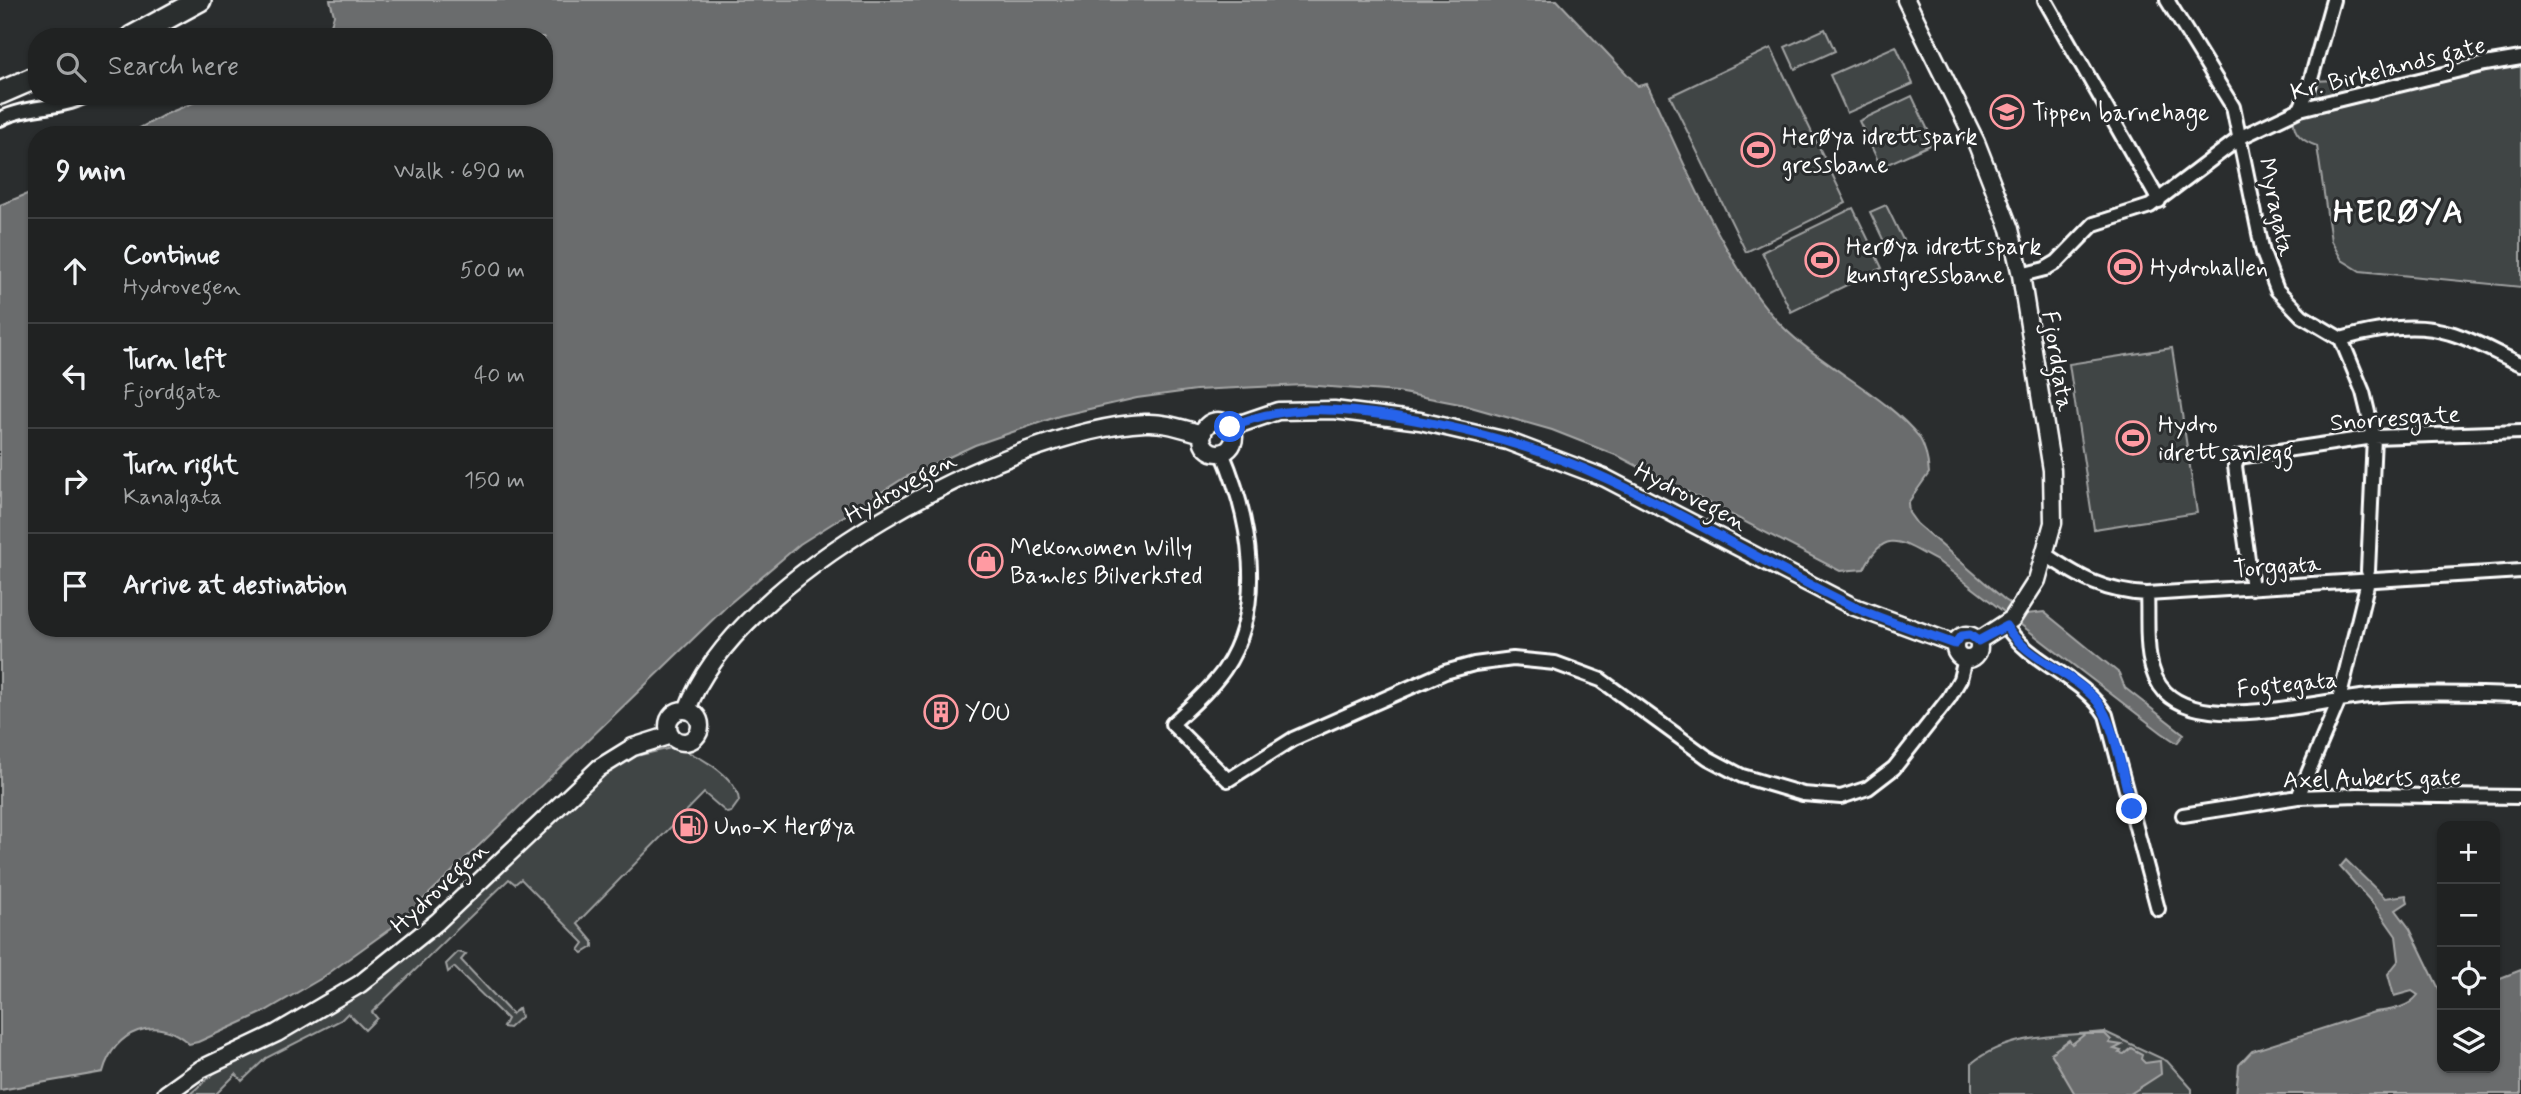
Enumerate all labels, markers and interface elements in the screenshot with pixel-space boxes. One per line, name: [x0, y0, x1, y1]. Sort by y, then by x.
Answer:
search box: [28, 28, 553, 105]
street label: Kr. Birkelands gate: [2288, 30, 2490, 112]
icon: search: [52, 48, 90, 86]
text: Search here: [108, 50, 239, 84]
school or university icon: Tippen barnehage: [1988, 93, 2026, 131]
place label: Tippen barnehage: [2032, 98, 2209, 131]
place label: Herøya idrettspark gressbane: [1782, 122, 1978, 181]
sports icon: Herøya idrettspark gressbane: [1739, 131, 1777, 169]
text: 9 min: [56, 152, 126, 191]
street label: Myragata: [2250, 155, 2301, 260]
text: Walk · 690 m: [394, 157, 525, 187]
district label: HERØYA: [2333, 192, 2465, 234]
place label: Herøya idrettspark kunstgressbane: [1846, 232, 2042, 291]
text: Continue: [123, 239, 220, 273]
sports icon: Herøya idrettspark kunstgressbane: [1803, 241, 1841, 279]
sports icon: Hydrohallen: [2106, 248, 2144, 286]
icon: ahead: [56, 252, 94, 290]
place label: Hydrohallen: [2150, 253, 2268, 284]
text: 500 m: [460, 256, 525, 286]
text: Hydrovegen: [123, 273, 241, 303]
street label: Fjordgata: [2030, 309, 2080, 415]
text: Turn left: [123, 344, 227, 378]
icon: left: [56, 357, 94, 395]
text: 40 m: [474, 361, 525, 391]
text: Fjordgata: [123, 378, 220, 408]
street label: Snorresgate: [2329, 399, 2462, 442]
place label: Hydro idrettsanlegg: [2158, 410, 2294, 472]
route start: [1214, 411, 1245, 442]
sports icon: Hydro idrettsanlegg: [2114, 419, 2152, 457]
street label: Hydrovegen: [839, 445, 964, 534]
text: Turn right: [123, 449, 239, 483]
street label: Hydrovegen: [1627, 456, 1752, 542]
icon: right: [56, 462, 94, 500]
text: 150 m: [464, 466, 525, 496]
text: Kanalgata: [123, 483, 222, 513]
place label: Mekonomen Willy Bamles Bilverksted: [1010, 533, 1202, 592]
shop icon: Mekonomen Willy Bamles Bilverksted: [967, 542, 1005, 580]
street label: Torggata: [2232, 549, 2323, 588]
icon: arrive: [56, 567, 94, 605]
text: Arrive at destination: [123, 569, 347, 603]
street label: Fogtegata: [2235, 665, 2339, 709]
building icon: YOU: [922, 693, 960, 731]
place label: YOU: [965, 698, 1011, 729]
street label: Axel Auberts gate: [2283, 762, 2461, 797]
route end: [2116, 793, 2147, 824]
fuel station icon: Uno-X Herøya: [671, 807, 709, 845]
place label: Uno-X Herøya: [714, 812, 856, 843]
map controls: [2437, 821, 2500, 1073]
button: +: [2437, 821, 2500, 884]
street label: Hydrovegen: [385, 835, 498, 944]
button: −: [2437, 884, 2500, 947]
button: locate: [2437, 947, 2500, 1010]
button: layers: [2437, 1010, 2500, 1073]

